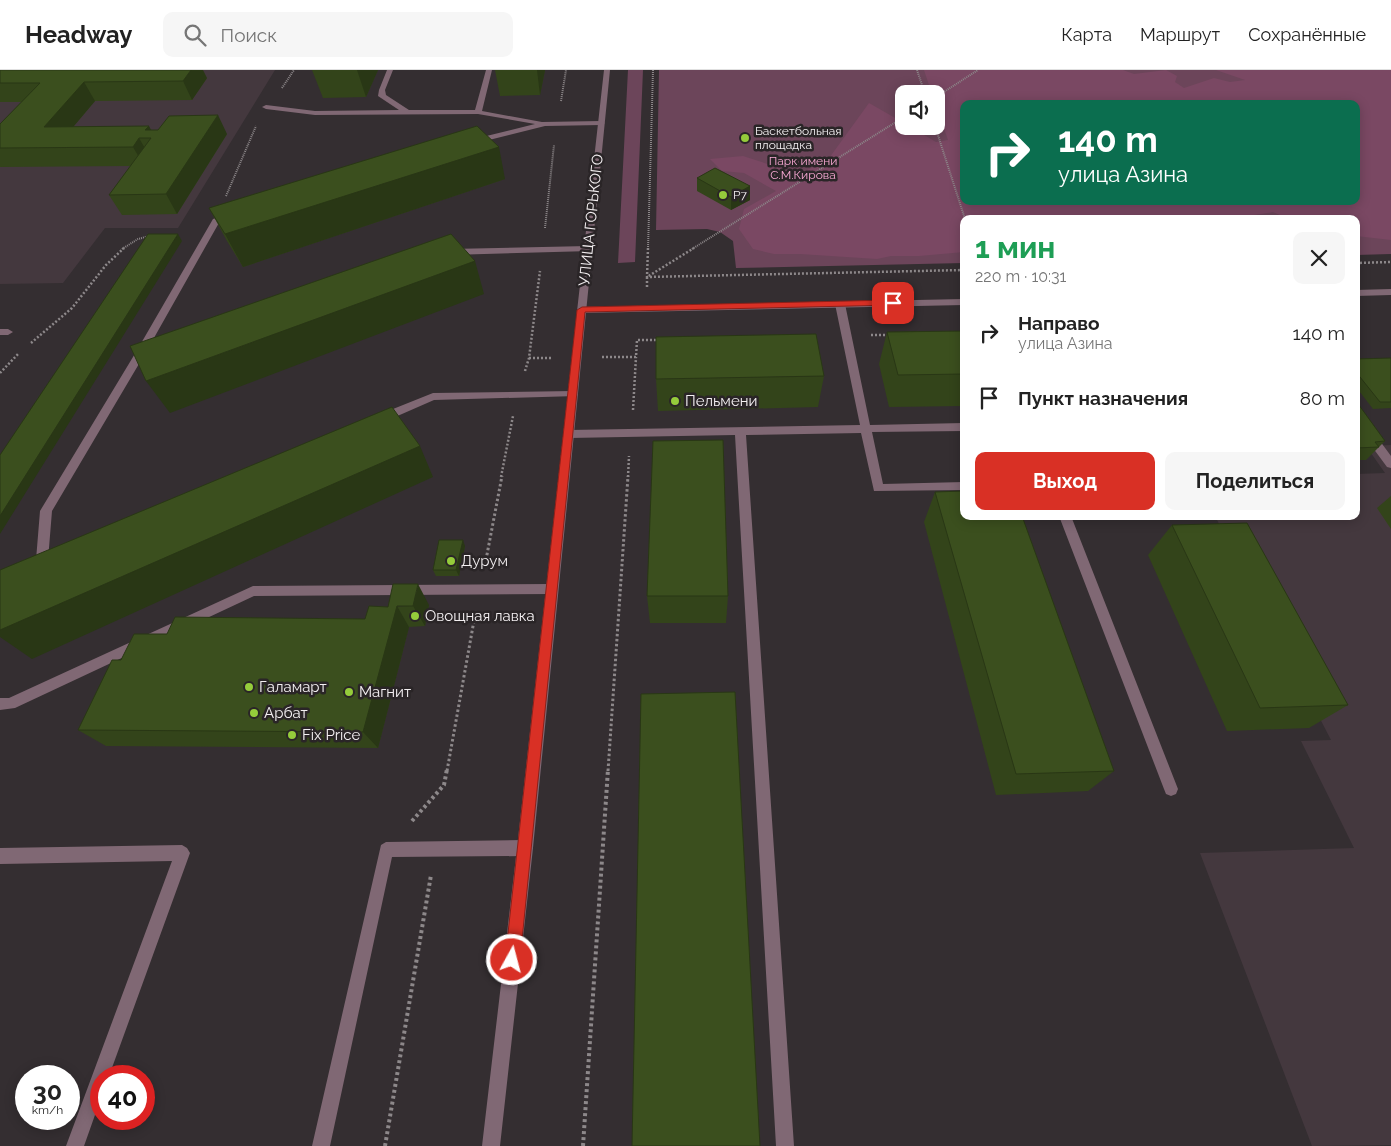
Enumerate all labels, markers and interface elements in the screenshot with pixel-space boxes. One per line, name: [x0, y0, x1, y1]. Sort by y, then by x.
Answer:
search box: [163, 12, 513, 57]
text: Headway: [25, 20, 133, 49]
icon: search: [181, 21, 209, 49]
text: Поиск: [221, 24, 277, 46]
text: Карта: [1061, 24, 1112, 45]
text: Маршрут: [1140, 24, 1220, 45]
text: Сохранённые: [1248, 24, 1366, 45]
map controls: [895, 85, 945, 135]
button: sound: [895, 85, 945, 135]
text: 140 m: [1058, 119, 1158, 160]
icon: right: [975, 120, 1040, 185]
place label: Баскетбольная площадка: [755, 124, 842, 152]
marker: Баскетбольная площадка: [739, 132, 751, 144]
street label: УЛИЦА ГОРЬКОГО: [575, 153, 607, 287]
park label: Парк имени С.М.Кирова: [769, 154, 837, 182]
text: улица Азина: [1058, 161, 1188, 187]
place label: Р7: [733, 188, 747, 202]
marker: Р7: [717, 189, 729, 201]
text: 1 мин: [975, 230, 1055, 265]
button: close: [1293, 232, 1345, 284]
text: 220 m · 10:31: [975, 267, 1066, 286]
pin: [872, 282, 914, 324]
icon: arrive: [879, 289, 907, 317]
text: Направо: [1018, 312, 1099, 334]
icon: right: [975, 319, 1003, 347]
text: 140 m: [1293, 322, 1345, 344]
text: улица Азина: [1018, 334, 1113, 353]
icon: arrive: [975, 384, 1003, 412]
text: Пункт назначения: [1018, 387, 1188, 409]
text: 80 m: [1300, 387, 1345, 409]
place label: Пельмени: [685, 392, 757, 410]
marker: Пельмени: [669, 395, 681, 407]
button: Выход: [975, 452, 1155, 510]
button: Поделиться: [1165, 452, 1345, 510]
place label: Дурум: [461, 552, 508, 570]
marker: Дурум: [445, 555, 457, 567]
place label: Овощная лавка: [425, 607, 535, 625]
marker: Овощная лавка: [409, 610, 421, 622]
place label: Галамарт: [259, 678, 327, 696]
marker: Галамарт: [243, 681, 255, 693]
place label: Магнит: [359, 683, 411, 701]
marker: Магнит: [343, 686, 355, 698]
place label: Арбат: [264, 704, 308, 722]
marker: Арбат: [248, 707, 260, 719]
place label: Fix Price: [302, 726, 361, 744]
marker: Fix Price: [286, 729, 298, 741]
position arrow: [485, 933, 537, 985]
speed limit sign: 40: [90, 1065, 155, 1130]
text: 30: [33, 1076, 62, 1106]
text: km/h: [32, 1103, 63, 1117]

